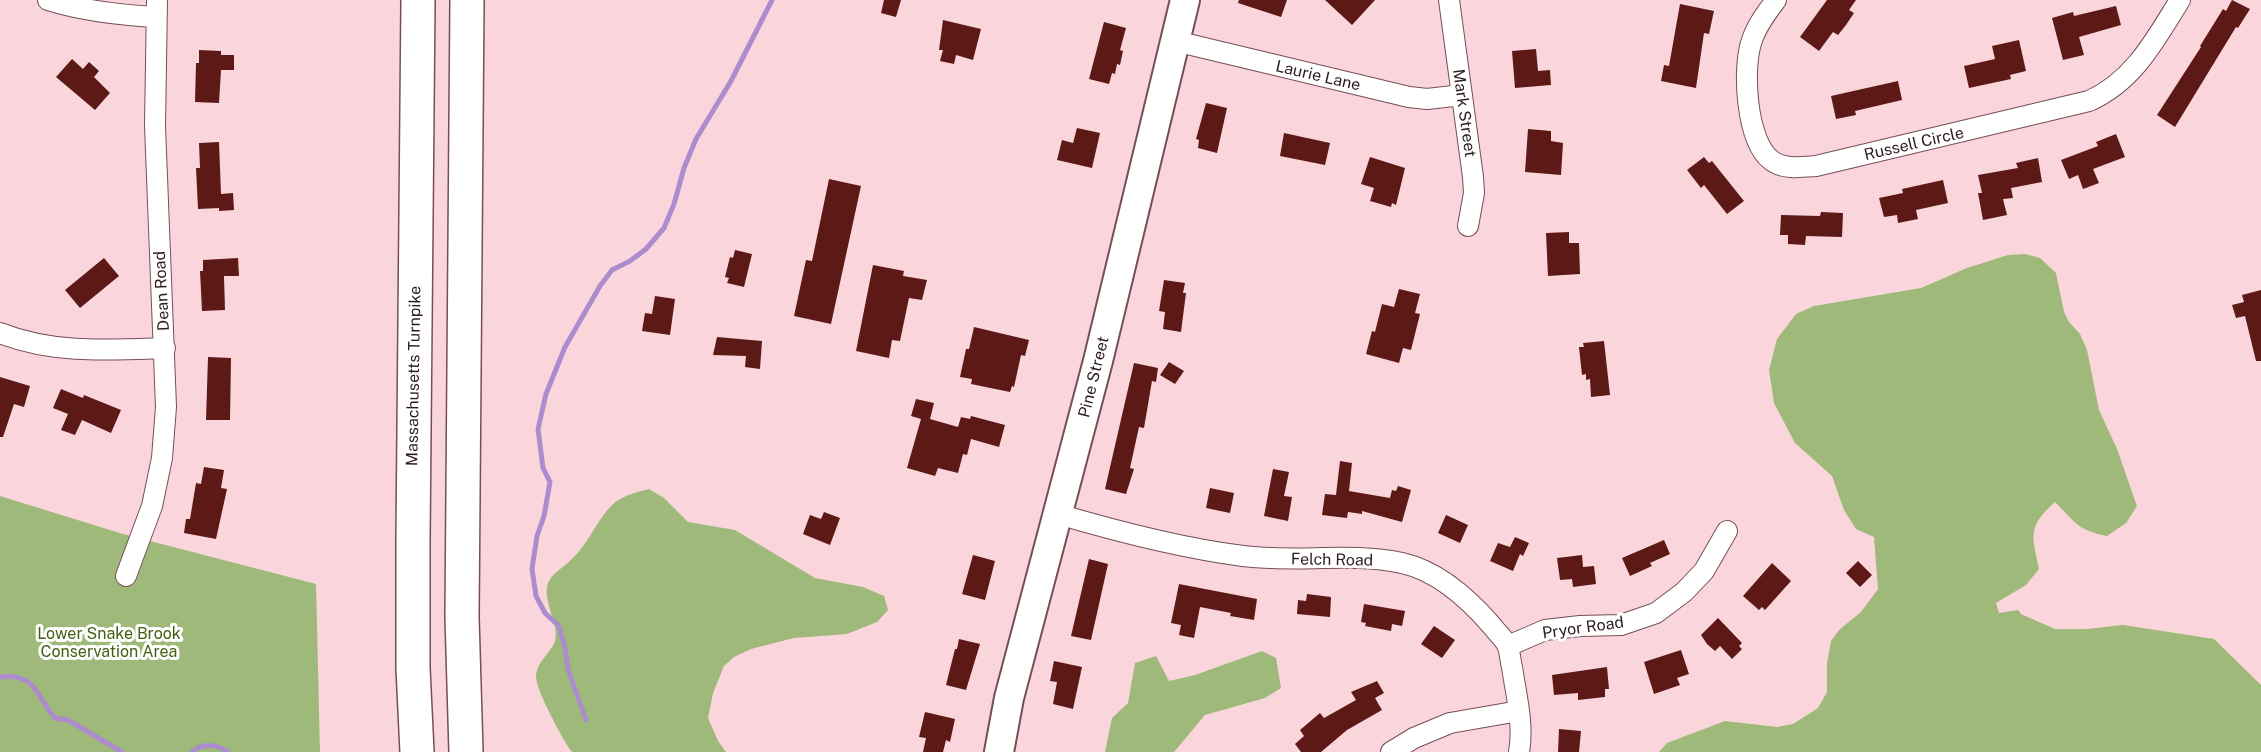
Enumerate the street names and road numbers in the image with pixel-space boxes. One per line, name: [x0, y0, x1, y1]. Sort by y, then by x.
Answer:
street label: Laurie Lane: [1274, 57, 1362, 95]
street label: Mark Street: [1448, 68, 1480, 158]
street label: Russell Circle: [1862, 123, 1966, 165]
street label: Dean Road: [150, 251, 174, 331]
street label: Massachusetts Turnpike: [403, 286, 425, 466]
street label: Pine Street: [1075, 334, 1113, 420]
street label: Felch Road: [1291, 550, 1373, 570]
street label: Pryor Road: [1541, 613, 1625, 643]

